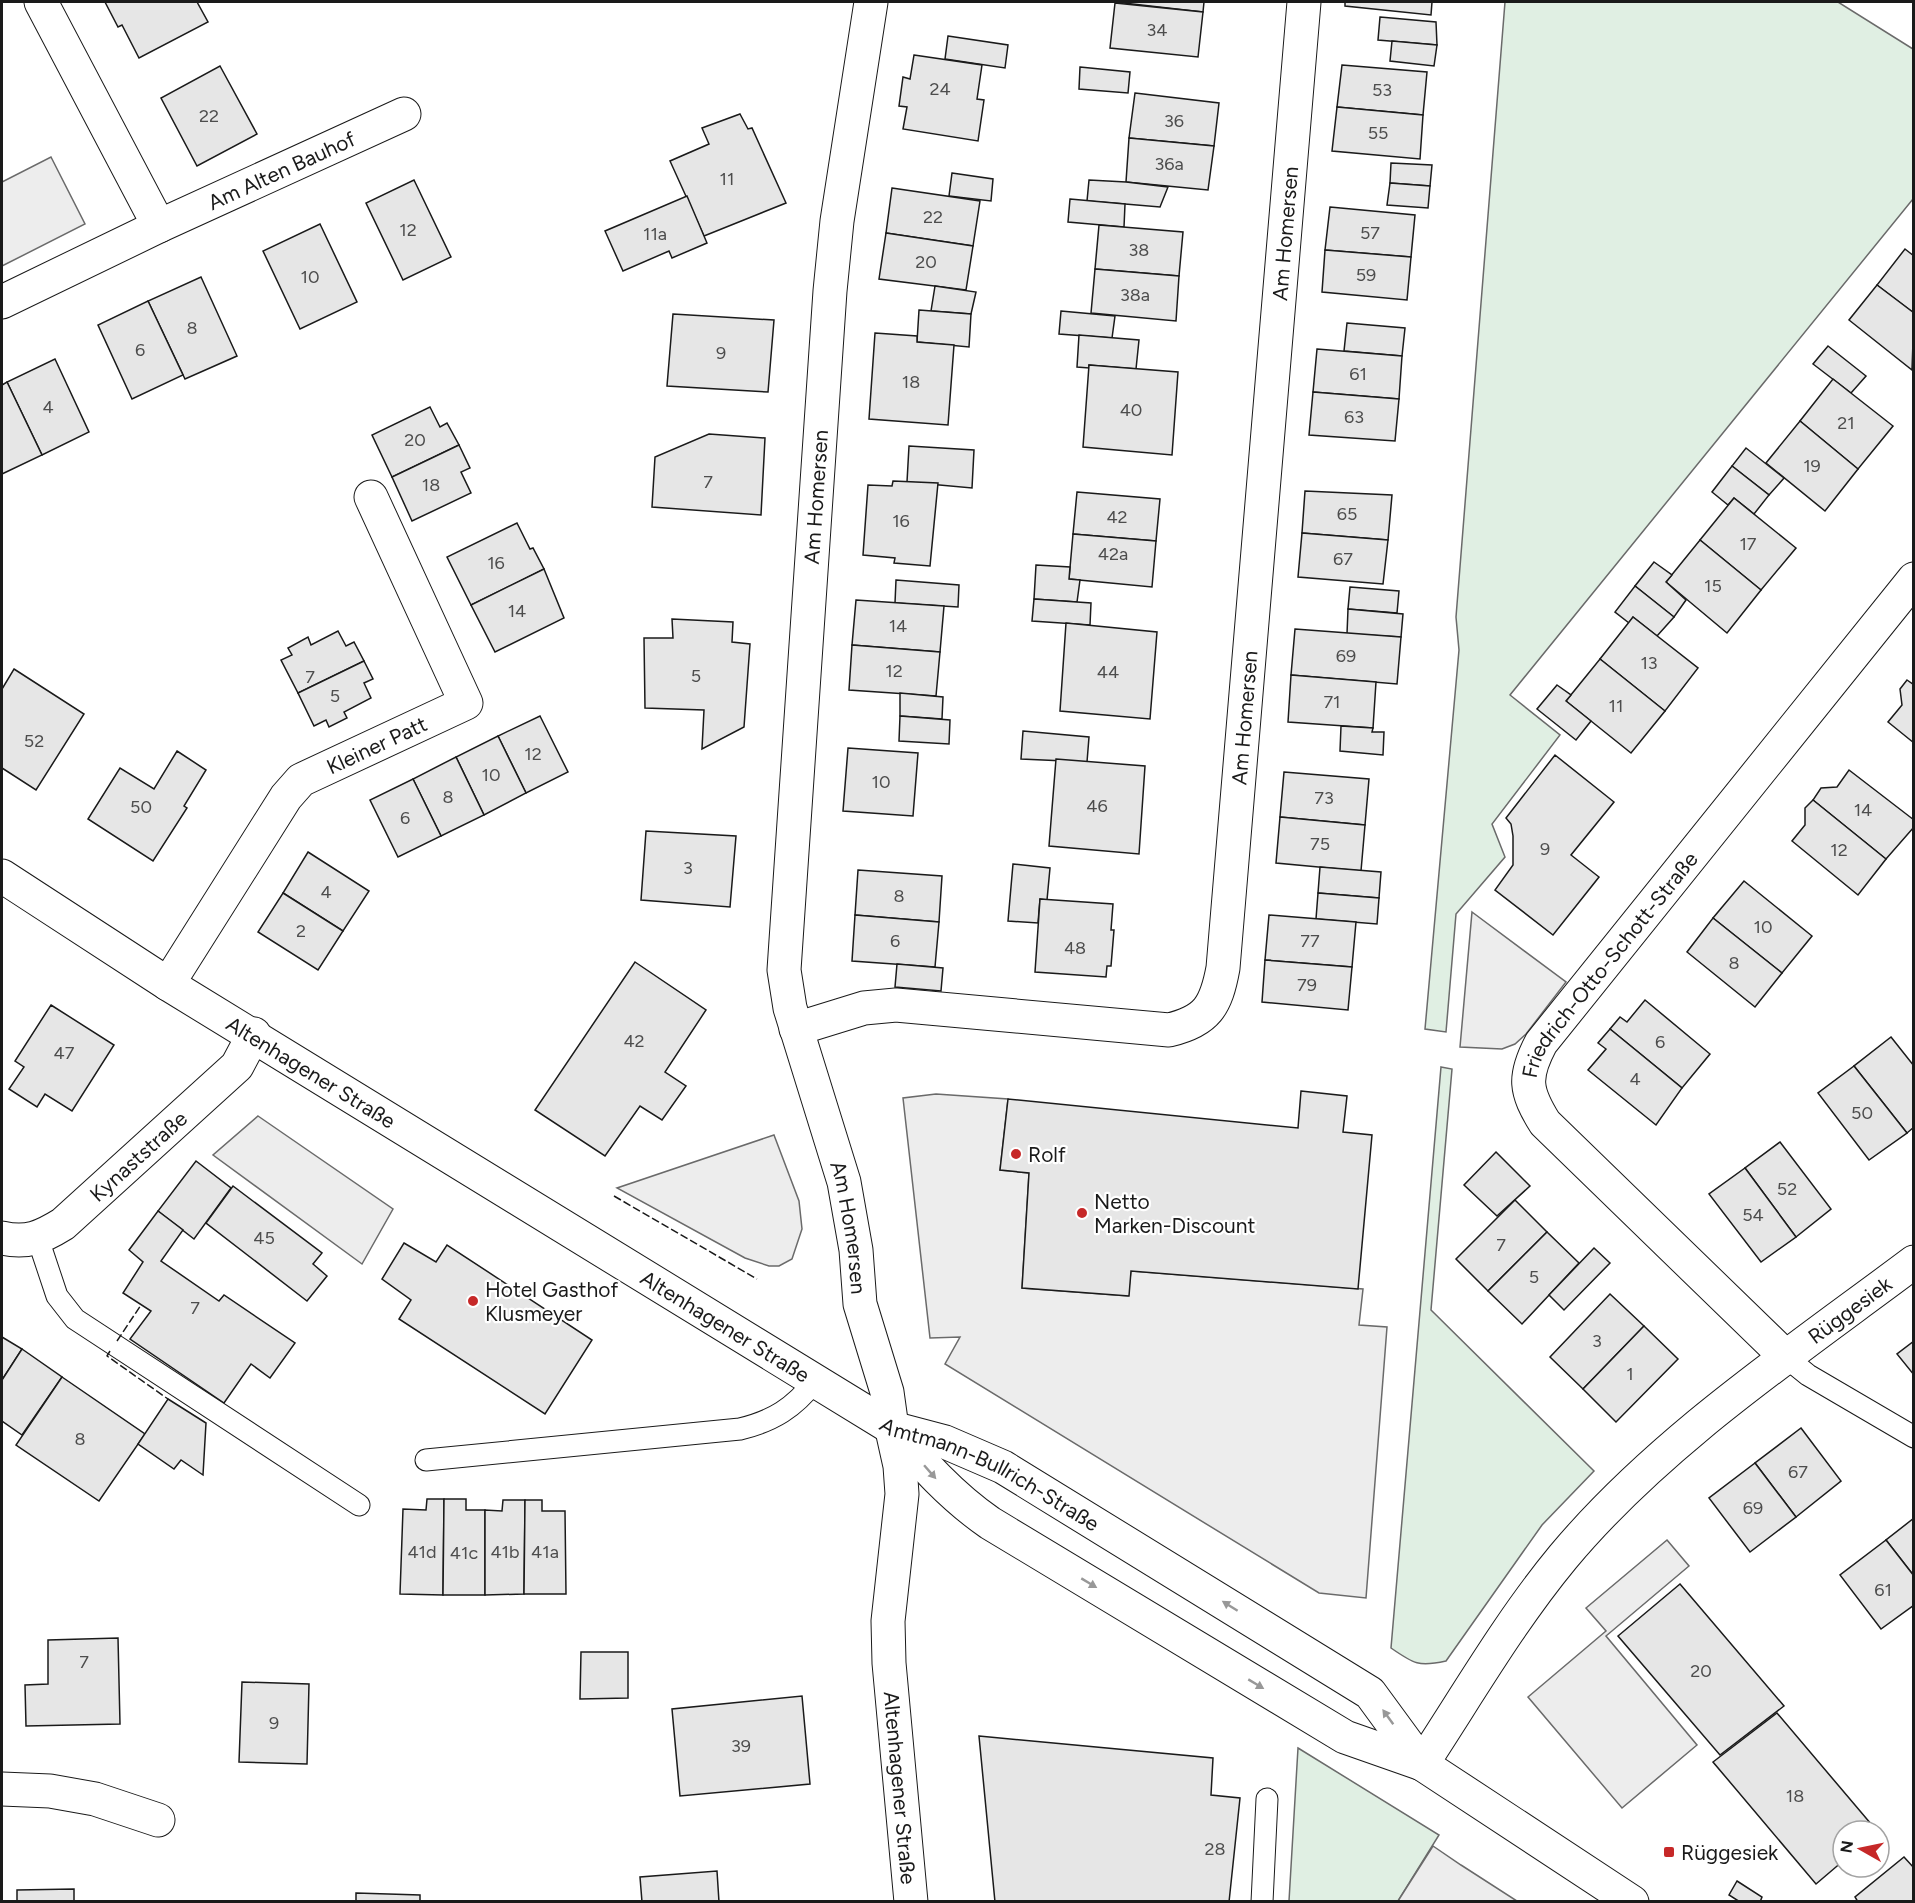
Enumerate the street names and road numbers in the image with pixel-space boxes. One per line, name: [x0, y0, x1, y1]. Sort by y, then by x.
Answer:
street label: Am Alten Bauhof: [204, 125, 359, 215]
street label: Am Homersen: [1267, 165, 1303, 302]
street label: Am Homersen: [799, 429, 833, 565]
street label: Am Homersen: [1226, 650, 1262, 786]
street label: Kleiner Patt: [322, 711, 431, 779]
street label: Friedrich-Otto-Schott-Straße: [1516, 846, 1702, 1080]
street label: Altenhagener Straße: [222, 1011, 400, 1133]
street label: Kynaststraße: [84, 1105, 192, 1206]
street label: Am Homersen: [826, 1158, 872, 1295]
street label: Altenhagener Straße: [636, 1265, 815, 1387]
street label: Rüggesiek: [1803, 1270, 1897, 1349]
street label: Amtmann-Bullrich-Straße: [876, 1411, 1104, 1536]
street label: Altenhagener Straße: [879, 1690, 922, 1885]

